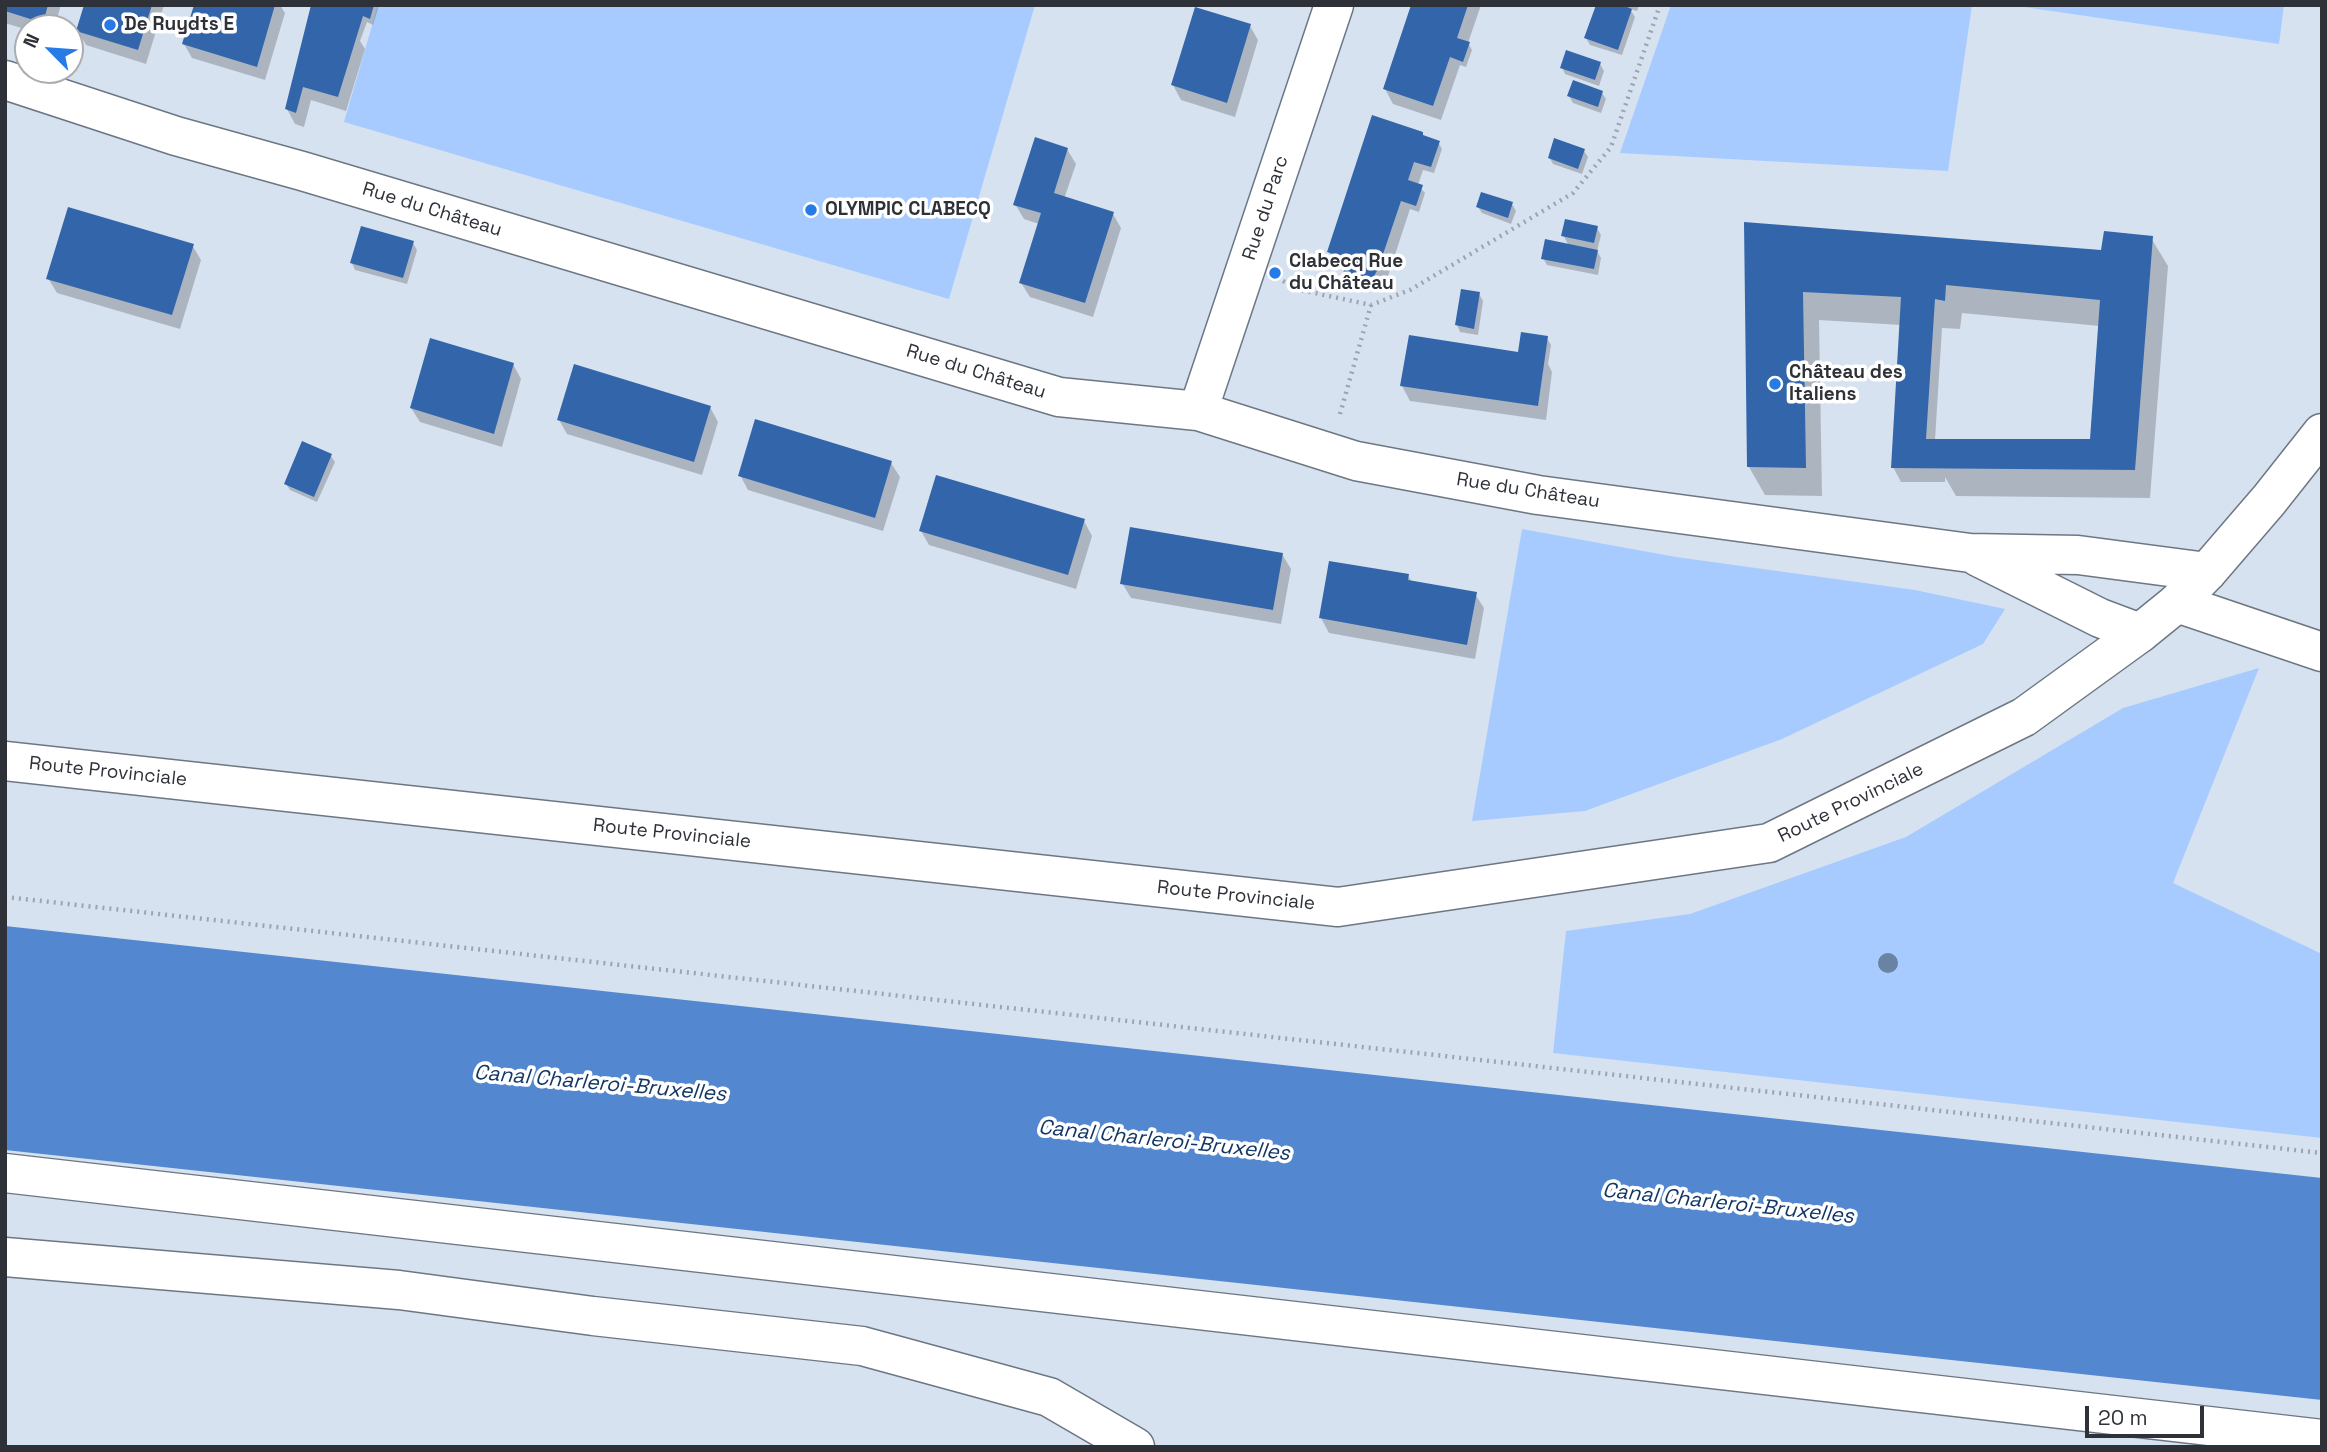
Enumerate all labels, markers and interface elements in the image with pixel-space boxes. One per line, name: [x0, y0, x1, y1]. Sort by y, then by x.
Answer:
north arrow: [14, 14, 84, 84]
place label: De Ruydts E: [124, 14, 234, 36]
marker: De Ruydts E: [102, 17, 118, 33]
text: N: [17, 30, 45, 52]
street label: Rue du Parc: [1238, 153, 1294, 263]
street label: Rue du Château: [360, 178, 504, 242]
place label: OLYMPIC CLABECQ: [825, 199, 991, 221]
marker: OLYMPIC CLABECQ: [803, 202, 819, 218]
place label: Clabecq Rue du Château: [1289, 251, 1403, 295]
marker: Clabecq Rue du Château: [1267, 265, 1283, 281]
street label: Rue du Château: [904, 340, 1048, 404]
place label: Château des Italiens: [1789, 362, 1903, 406]
marker: Château des Italiens: [1767, 376, 1783, 392]
street label: Rue du Château: [1455, 468, 1601, 514]
street label: Route Provinciale: [28, 752, 188, 792]
street label: Route Provinciale: [1775, 758, 1927, 848]
street label: Route Provinciale: [592, 814, 752, 854]
street label: Route Provinciale: [1156, 876, 1316, 916]
water label: Canal Charleroi-Bruxelles: [473, 1060, 727, 1108]
water label: Canal Charleroi-Bruxelles: [1037, 1115, 1291, 1167]
water label: Canal Charleroi-Bruxelles: [1601, 1178, 1855, 1230]
scale bar: [2089, 1392, 2208, 1436]
text: 20 m: [2098, 1404, 2148, 1431]

